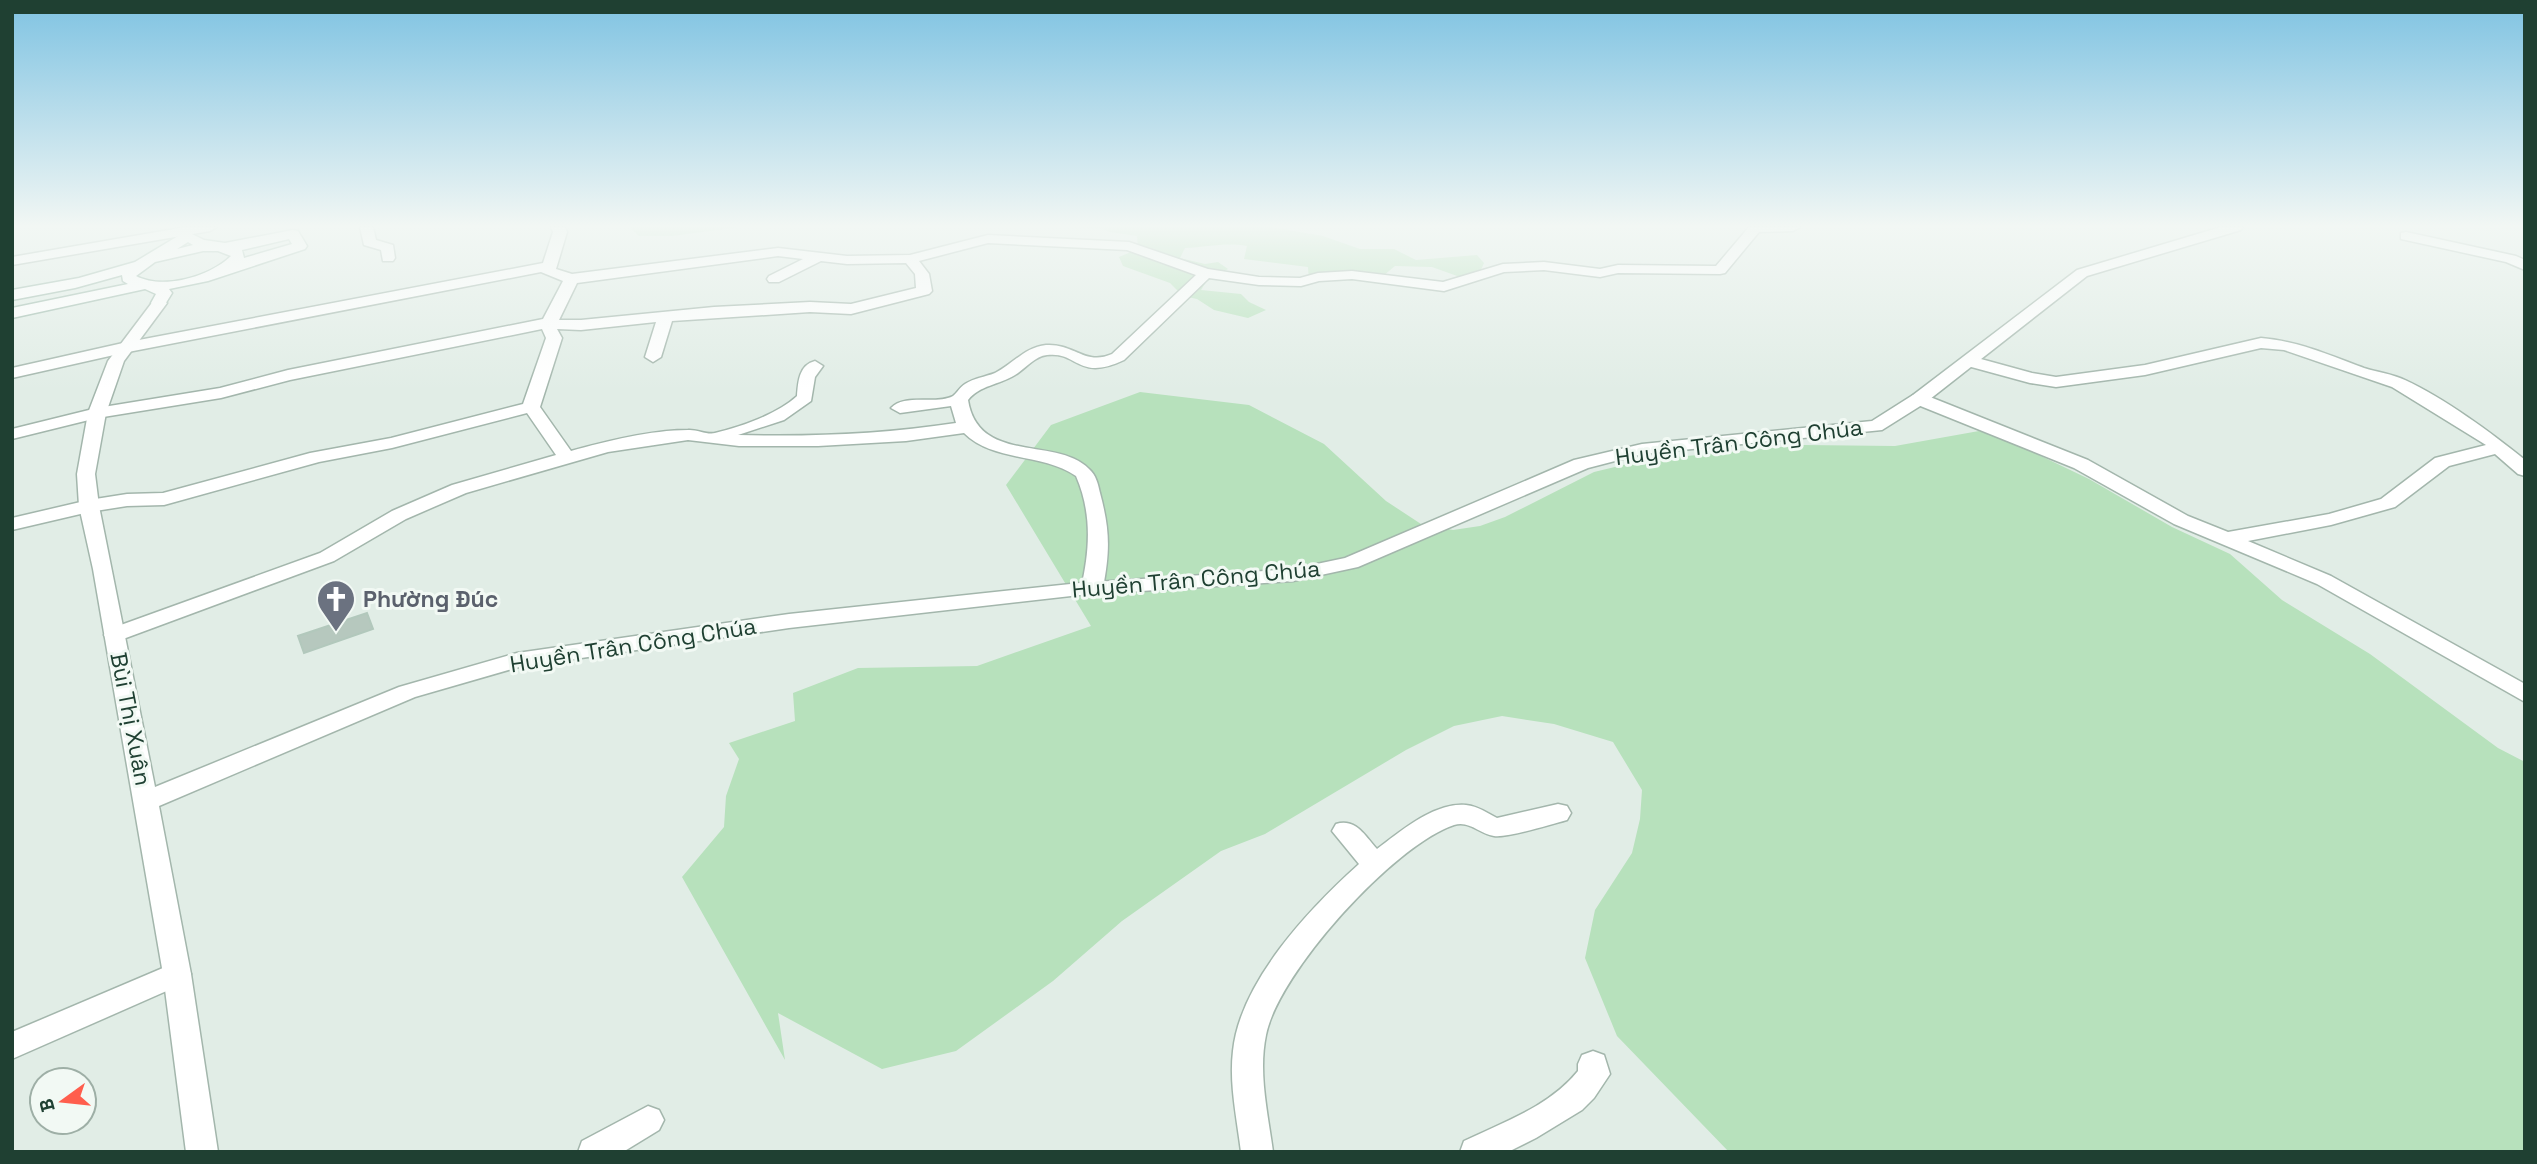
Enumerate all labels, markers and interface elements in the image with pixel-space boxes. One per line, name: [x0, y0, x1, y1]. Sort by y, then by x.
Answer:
street label: Huyền Trân Công Chúa: [1613, 412, 1865, 472]
street label: Huyền Trân Công Chúa: [1071, 553, 1321, 605]
church icon: Phường Đúc: [315, 578, 357, 633]
place label: Phường Đúc: [363, 584, 498, 614]
street label: Huyền Trân Công Chúa: [508, 611, 758, 679]
street label: Bùi Thị Xuân: [103, 650, 159, 788]
north arrow: [28, 1066, 98, 1136]
text: B: [33, 1096, 61, 1115]

